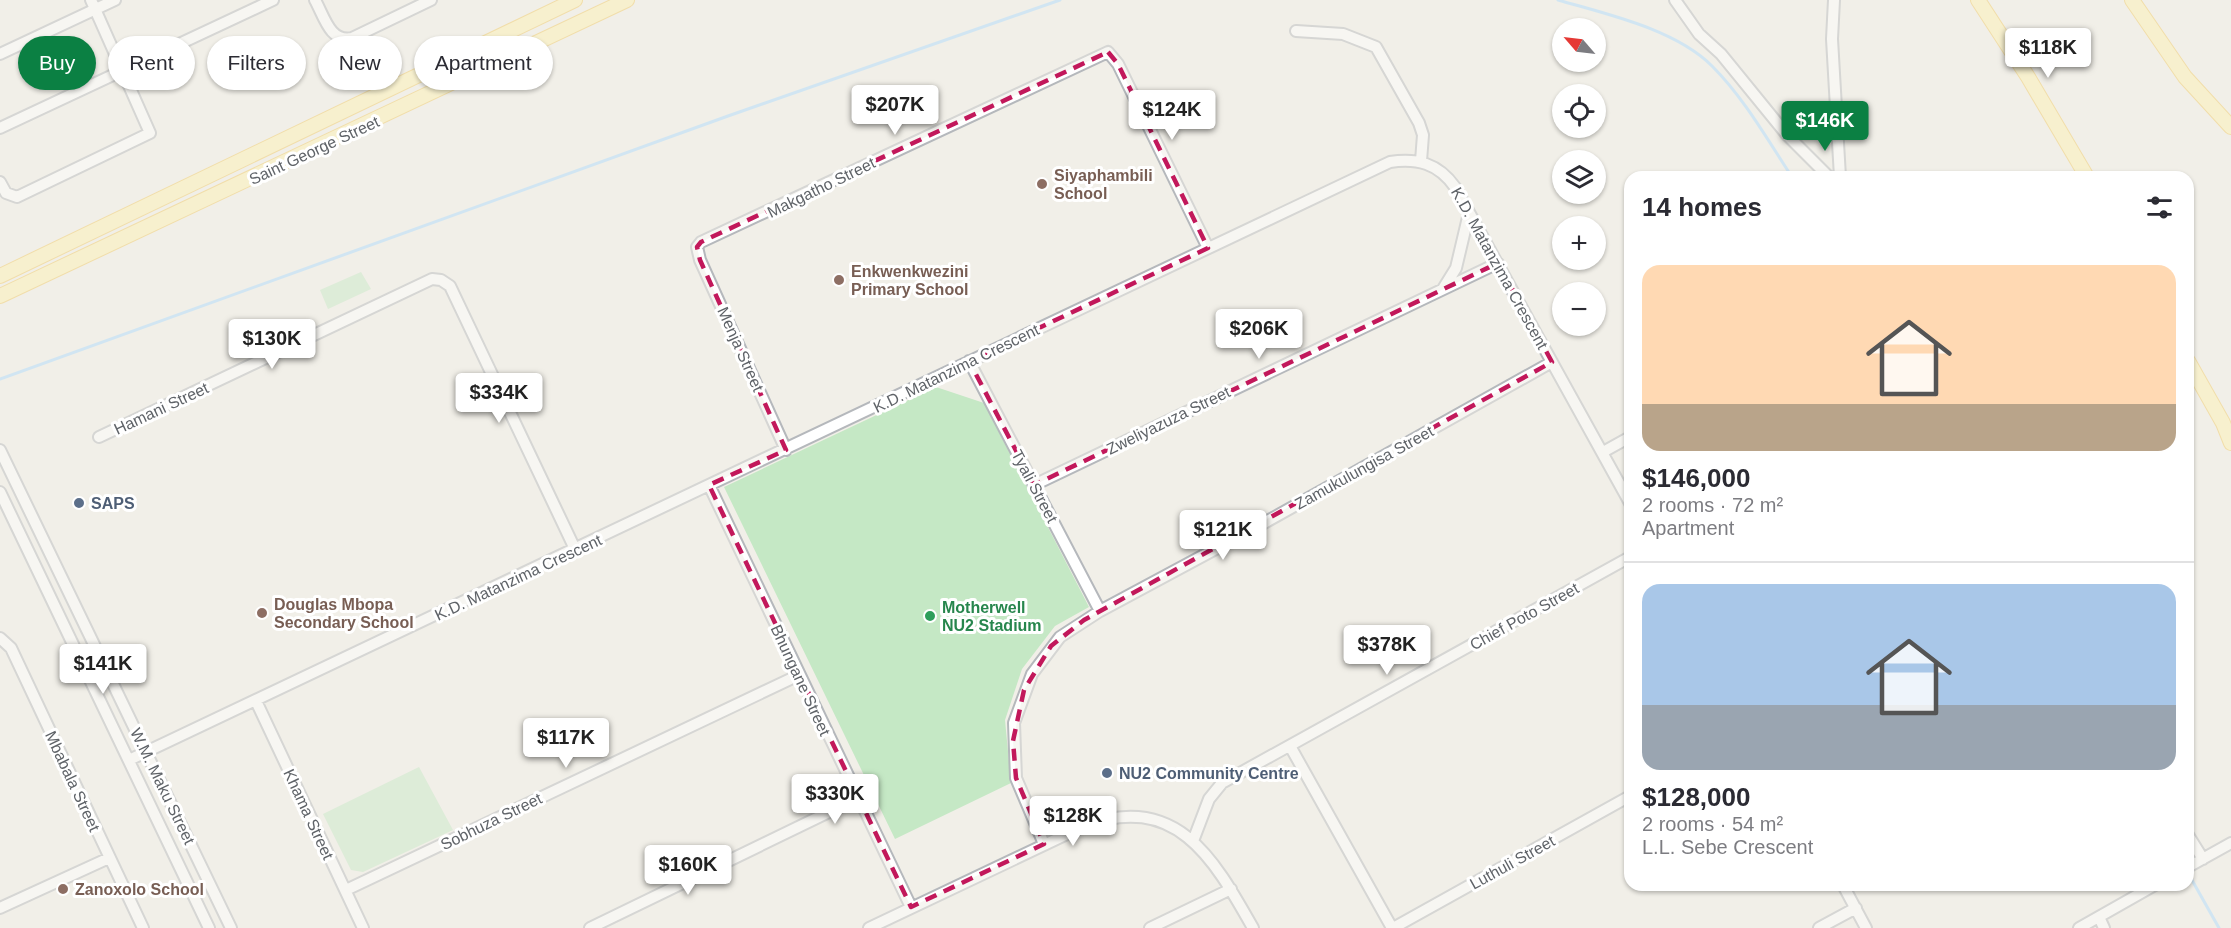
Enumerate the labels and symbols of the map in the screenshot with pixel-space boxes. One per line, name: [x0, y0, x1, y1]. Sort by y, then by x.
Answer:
north arrow: [1552, 18, 1606, 72]
pin: $118K: [2006, 28, 2090, 79]
pin: $207K: [853, 85, 937, 136]
pin: $124K: [1130, 90, 1214, 141]
pin: $146K: [1783, 101, 1867, 152]
street label: Saint George Street: [247, 113, 382, 188]
street label: Makgatho Street: [765, 154, 878, 221]
place label: Siyaphambili School: [1054, 167, 1153, 202]
marker: Siyaphambili School: [1035, 177, 1049, 191]
street label: K.D. Matanzima Crescent: [1448, 184, 1551, 353]
place label: Enkwenkwezini Primary School: [851, 263, 968, 298]
marker: Enkwenkwezini Primary School: [832, 273, 846, 287]
street label: Menja Street: [714, 304, 767, 395]
pin: $206K: [1217, 309, 1301, 360]
pin: $130K: [230, 319, 314, 370]
street label: K.D. Matanzima Crescent: [871, 321, 1042, 416]
pin: $334K: [457, 373, 541, 424]
street label: Hamani Street: [111, 379, 212, 438]
street label: Zweliyazuza Street: [1104, 383, 1233, 458]
street label: Zamukulungisa Street: [1292, 422, 1437, 513]
street label: Tyali Street: [1008, 447, 1061, 526]
place label: SAPS: [91, 495, 135, 512]
marker: SAPS: [72, 496, 86, 510]
pin: $121K: [1181, 510, 1265, 561]
street label: K.D. Matanzima Crescent: [432, 531, 605, 624]
street label: Chief Poto Street: [1467, 579, 1582, 653]
place label: Douglas Mbopa Secondary School: [274, 596, 414, 631]
place label: Motherwell NU2 Stadium: [942, 599, 1042, 634]
marker: Douglas Mbopa Secondary School: [255, 606, 269, 620]
marker: Motherwell NU2 Stadium: [923, 609, 937, 623]
street label: Bhungane Street: [767, 622, 834, 739]
pin: $378K: [1345, 625, 1429, 676]
pin: $141K: [61, 644, 145, 695]
pin: $117K: [524, 718, 608, 769]
street label: W.M. Maku Street: [127, 725, 198, 848]
street label: Mbabala Street: [42, 728, 103, 834]
place label: NU2 Community Centre: [1119, 765, 1299, 782]
street label: Khama Street: [280, 766, 337, 863]
marker: NU2 Community Centre: [1100, 766, 1114, 780]
pin: $330K: [793, 774, 877, 825]
street label: Sobhuza Street: [438, 789, 545, 853]
pin: $128K: [1031, 796, 1115, 847]
street label: Luthuli Street: [1467, 832, 1558, 893]
pin: $160K: [646, 845, 730, 896]
place label: Zanoxolo School: [75, 881, 204, 898]
marker: Zanoxolo School: [56, 882, 70, 896]

